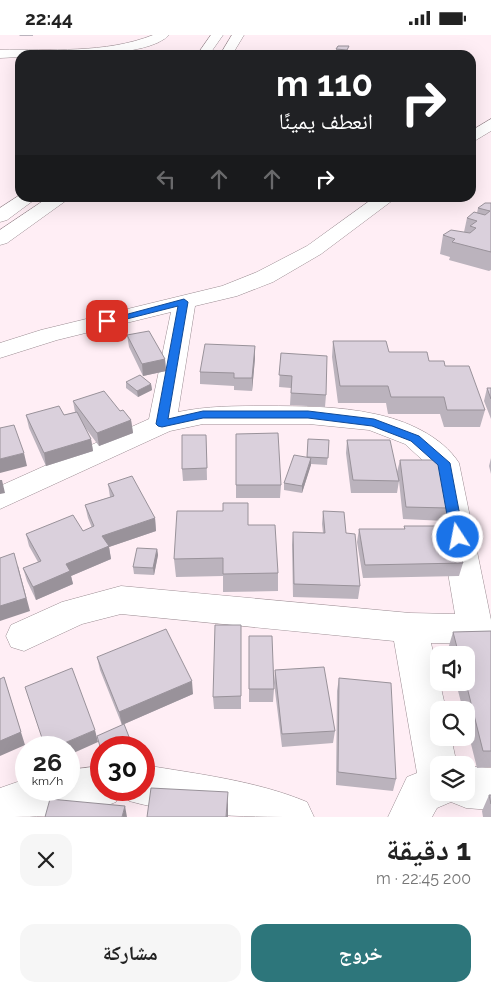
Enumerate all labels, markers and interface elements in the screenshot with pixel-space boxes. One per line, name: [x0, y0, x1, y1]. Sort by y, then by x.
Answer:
text: 22:44: [25, 7, 73, 29]
text: 110 m: [276, 63, 373, 104]
icon: right: [391, 70, 456, 135]
text: انعطف يمينًا: [279, 108, 373, 134]
icon: left: [152, 165, 180, 193]
icon: ahead: [205, 165, 233, 193]
icon: ahead: [258, 165, 286, 193]
icon: right: [311, 165, 339, 193]
pin: [86, 300, 128, 342]
icon: arrive: [93, 307, 121, 335]
position arrow: [431, 510, 483, 562]
map controls: [430, 646, 475, 801]
button: sound: [430, 646, 475, 691]
button: search: [430, 701, 475, 746]
speed limit sign: 30: [90, 736, 155, 801]
text: 26: [33, 747, 62, 777]
button: layers: [430, 756, 475, 801]
text: km/h: [32, 774, 63, 788]
text: 1 دقيقة: [386, 832, 471, 867]
button: close: [20, 834, 72, 886]
text: 200 m · 22:45: [376, 869, 471, 888]
button: مشاركة: [20, 924, 241, 982]
button: خروج: [251, 924, 471, 982]

